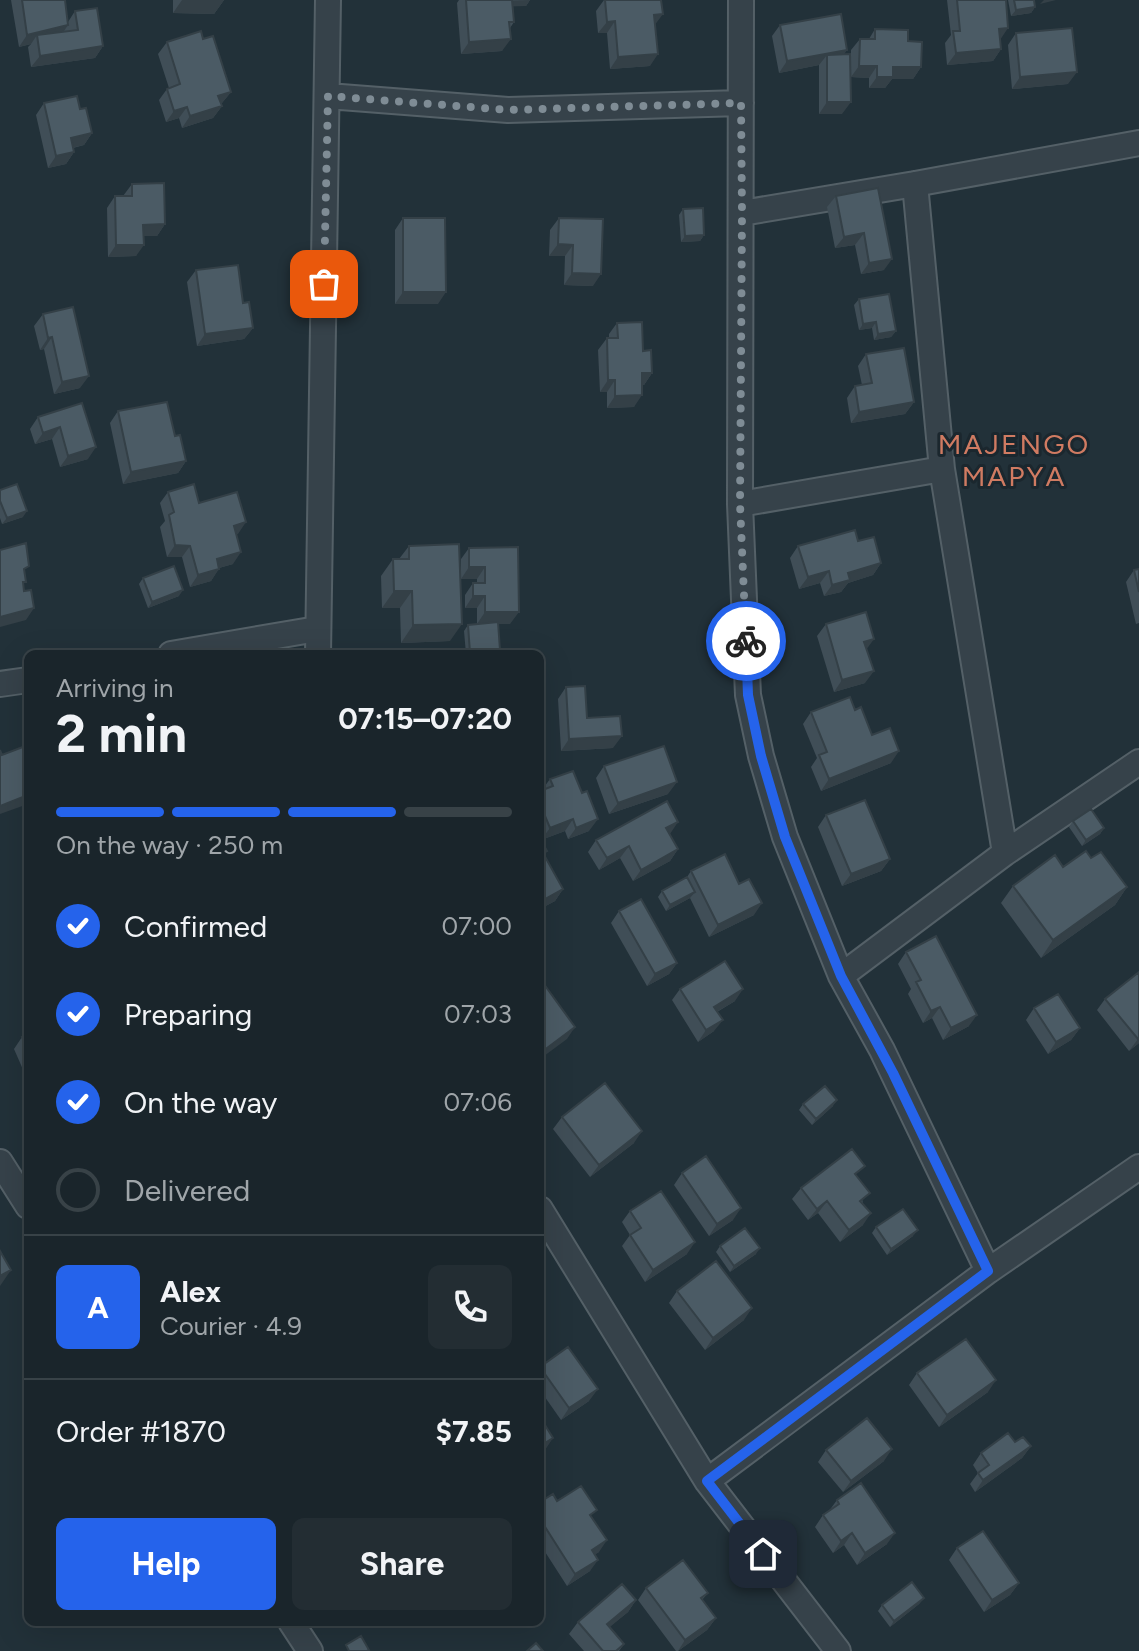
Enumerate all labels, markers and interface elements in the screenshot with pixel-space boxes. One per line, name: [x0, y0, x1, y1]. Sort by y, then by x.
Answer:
pin: [290, 250, 358, 318]
icon: bag: [302, 262, 346, 306]
district label: MAJENGO MAPYA: [938, 427, 1090, 493]
courier: [706, 601, 786, 681]
icon: bike: [724, 619, 768, 663]
text: Arriving in: [56, 672, 174, 704]
text: 07:15–07:20: [338, 700, 512, 737]
text: 2 min: [56, 703, 187, 765]
text: On the way · 250 m: [56, 829, 283, 861]
icon: check: [56, 904, 100, 948]
text: Confirmed: [124, 908, 267, 945]
text: 07:00: [441, 910, 512, 942]
icon: check: [56, 992, 100, 1036]
text: Preparing: [124, 996, 252, 1033]
text: 07:03: [444, 998, 512, 1030]
icon: check: [56, 1080, 100, 1124]
text: On the way: [124, 1084, 277, 1121]
text: 07:06: [443, 1086, 512, 1118]
text: Delivered: [124, 1172, 250, 1209]
button: phone: [428, 1265, 512, 1349]
text: Alex: [160, 1273, 221, 1310]
text: A: [87, 1289, 109, 1326]
text: Courier · 4.9: [160, 1310, 302, 1342]
text: Order #1870: [56, 1413, 226, 1450]
text: $7.85: [435, 1413, 512, 1450]
button: Help: [56, 1518, 276, 1610]
button: Share: [292, 1518, 512, 1610]
pin: [729, 1520, 797, 1588]
icon: home: [741, 1532, 785, 1576]

